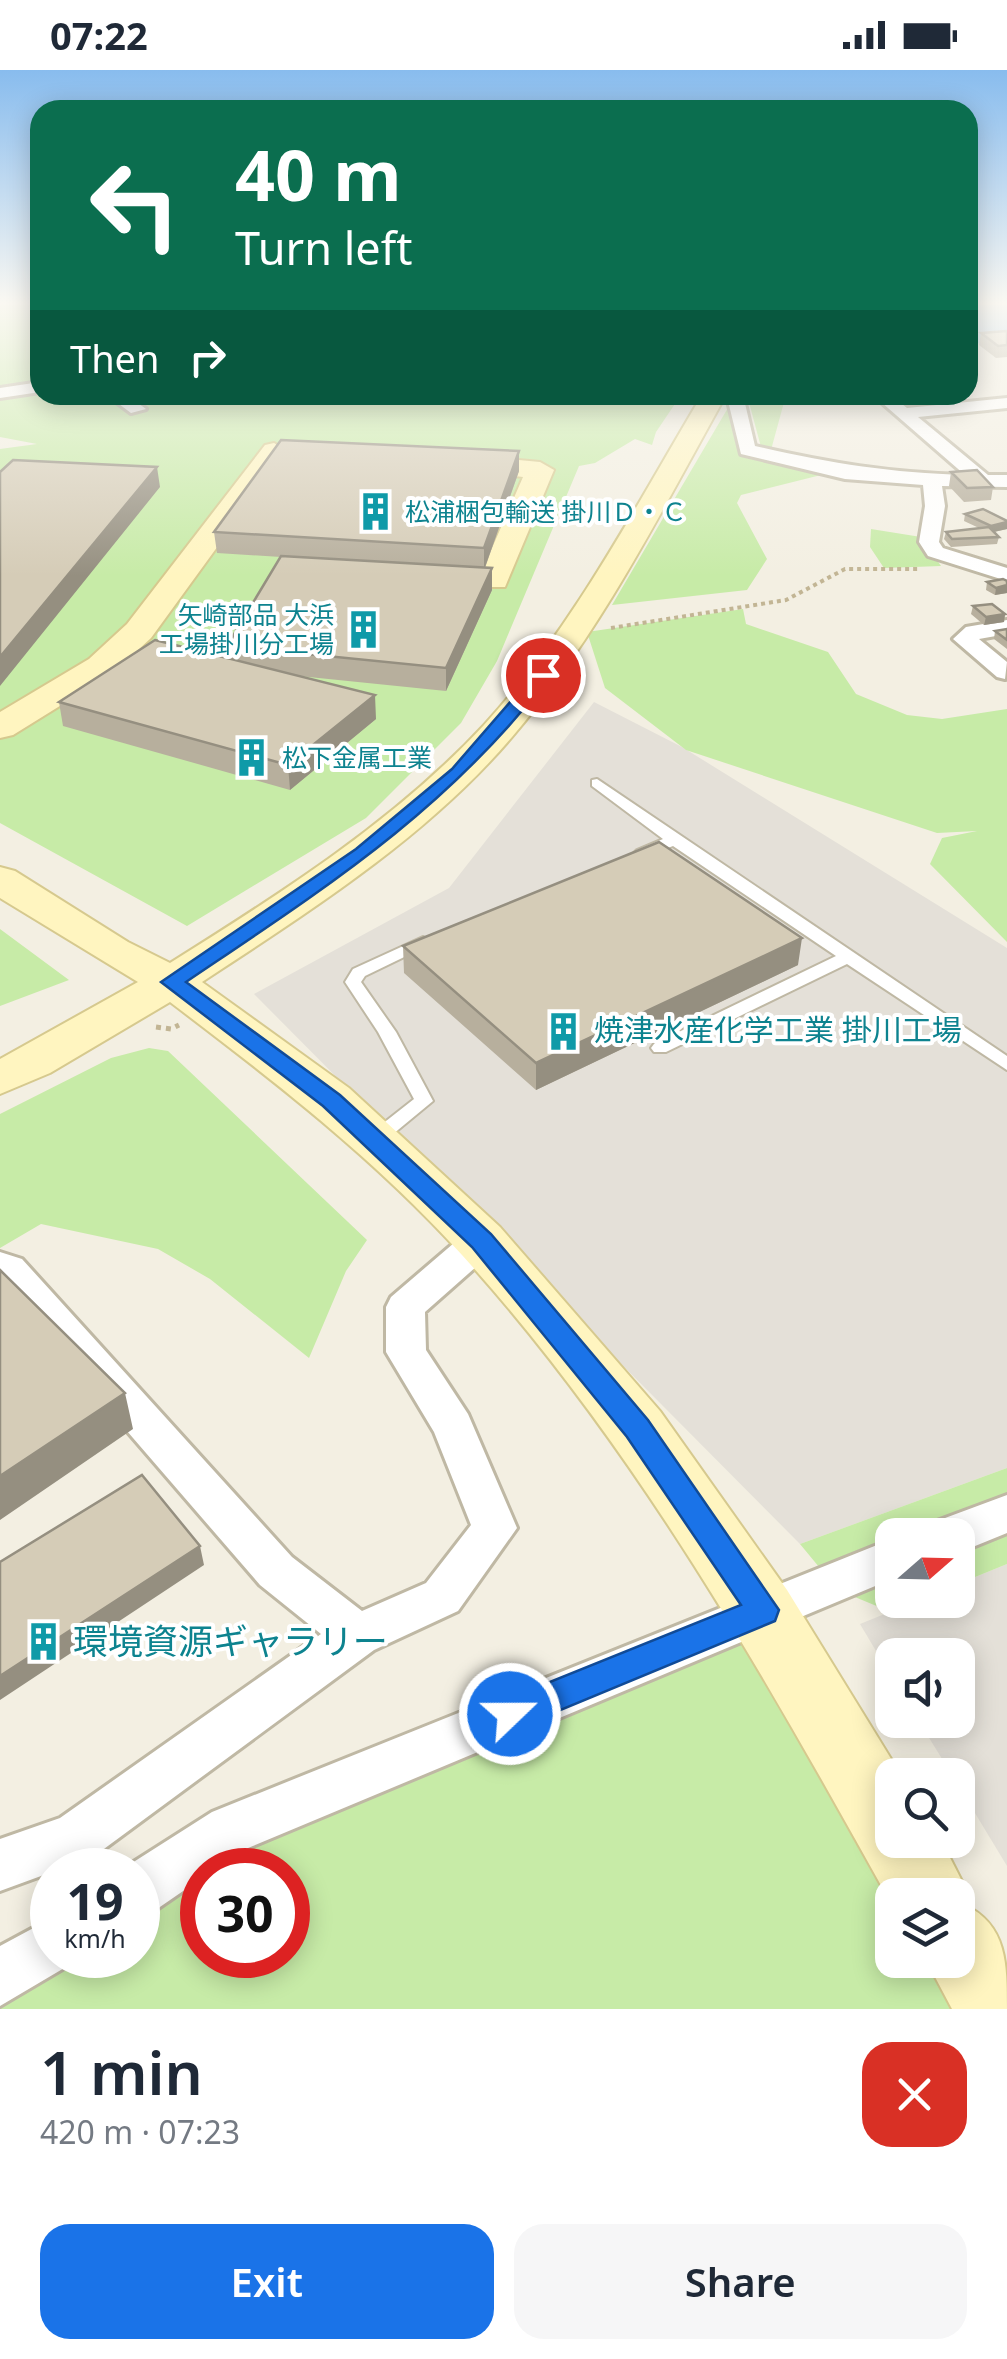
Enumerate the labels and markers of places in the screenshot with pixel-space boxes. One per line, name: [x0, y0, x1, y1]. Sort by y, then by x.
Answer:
building icon: 松浦梱包輸送 掛川Ｄ・Ｃ: [354, 491, 396, 533]
place label: 松浦梱包輸送 掛川Ｄ・Ｃ: [405, 494, 687, 528]
place label: 矢崎部品 大浜 工場掛川分工場: [159, 597, 334, 660]
building icon: 矢崎部品 大浜 工場掛川分工場: [343, 608, 385, 650]
pin: [501, 633, 586, 718]
building icon: 松下金属工業: [231, 737, 273, 779]
place label: 松下金属工業: [282, 740, 432, 774]
place label: 焼津水産化学工業 掛川工場: [594, 1009, 962, 1050]
building icon: 焼津水産化学工業 掛川工場: [543, 1010, 585, 1052]
place label: 環境資源ギャラリー: [73, 1617, 388, 1664]
building icon: 環境資源ギャラリー: [22, 1621, 64, 1663]

